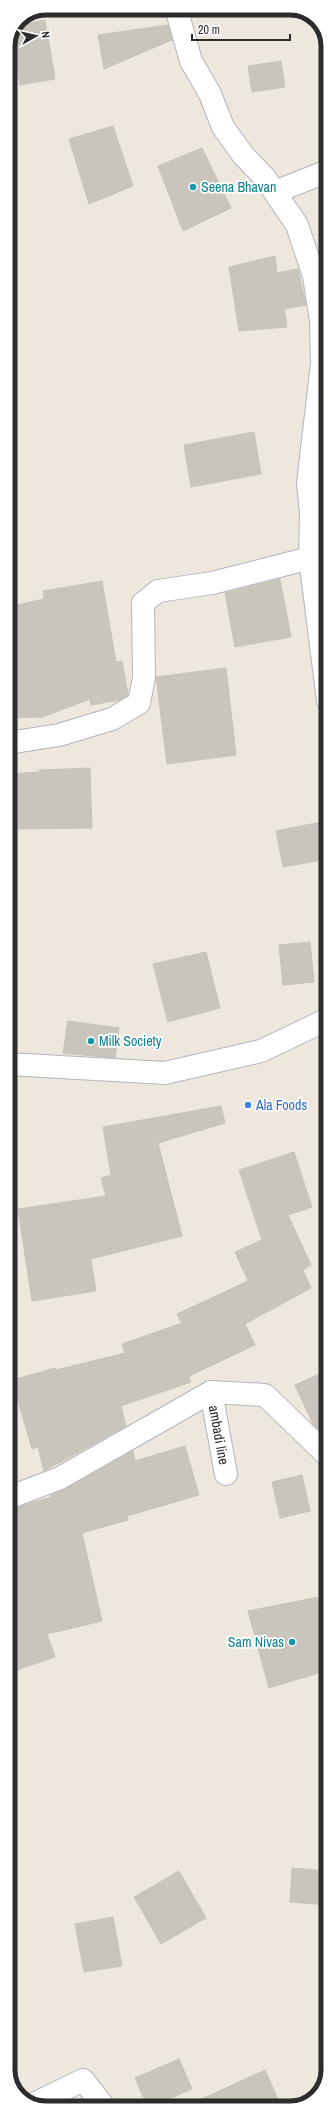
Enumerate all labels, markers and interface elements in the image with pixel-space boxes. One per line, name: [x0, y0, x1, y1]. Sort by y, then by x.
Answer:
north arrow: [16, 16, 56, 56]
scale bar: [192, 16, 290, 42]
text: 20 m: [198, 22, 220, 38]
text: N: [39, 30, 53, 39]
place label: Seena Bhavan: [201, 178, 276, 196]
marker: Seena Bhavan: [188, 182, 198, 192]
place label: Milk Society: [99, 1032, 162, 1050]
marker: Milk Society: [86, 1036, 96, 1046]
place label: Ala Foods: [255, 1096, 307, 1114]
marker: Ala Foods: [243, 1100, 253, 1110]
street label: ambadi line: [205, 1404, 233, 1466]
place label: Sam Nivas: [228, 1633, 284, 1651]
marker: Sam Nivas: [287, 1637, 297, 1647]

